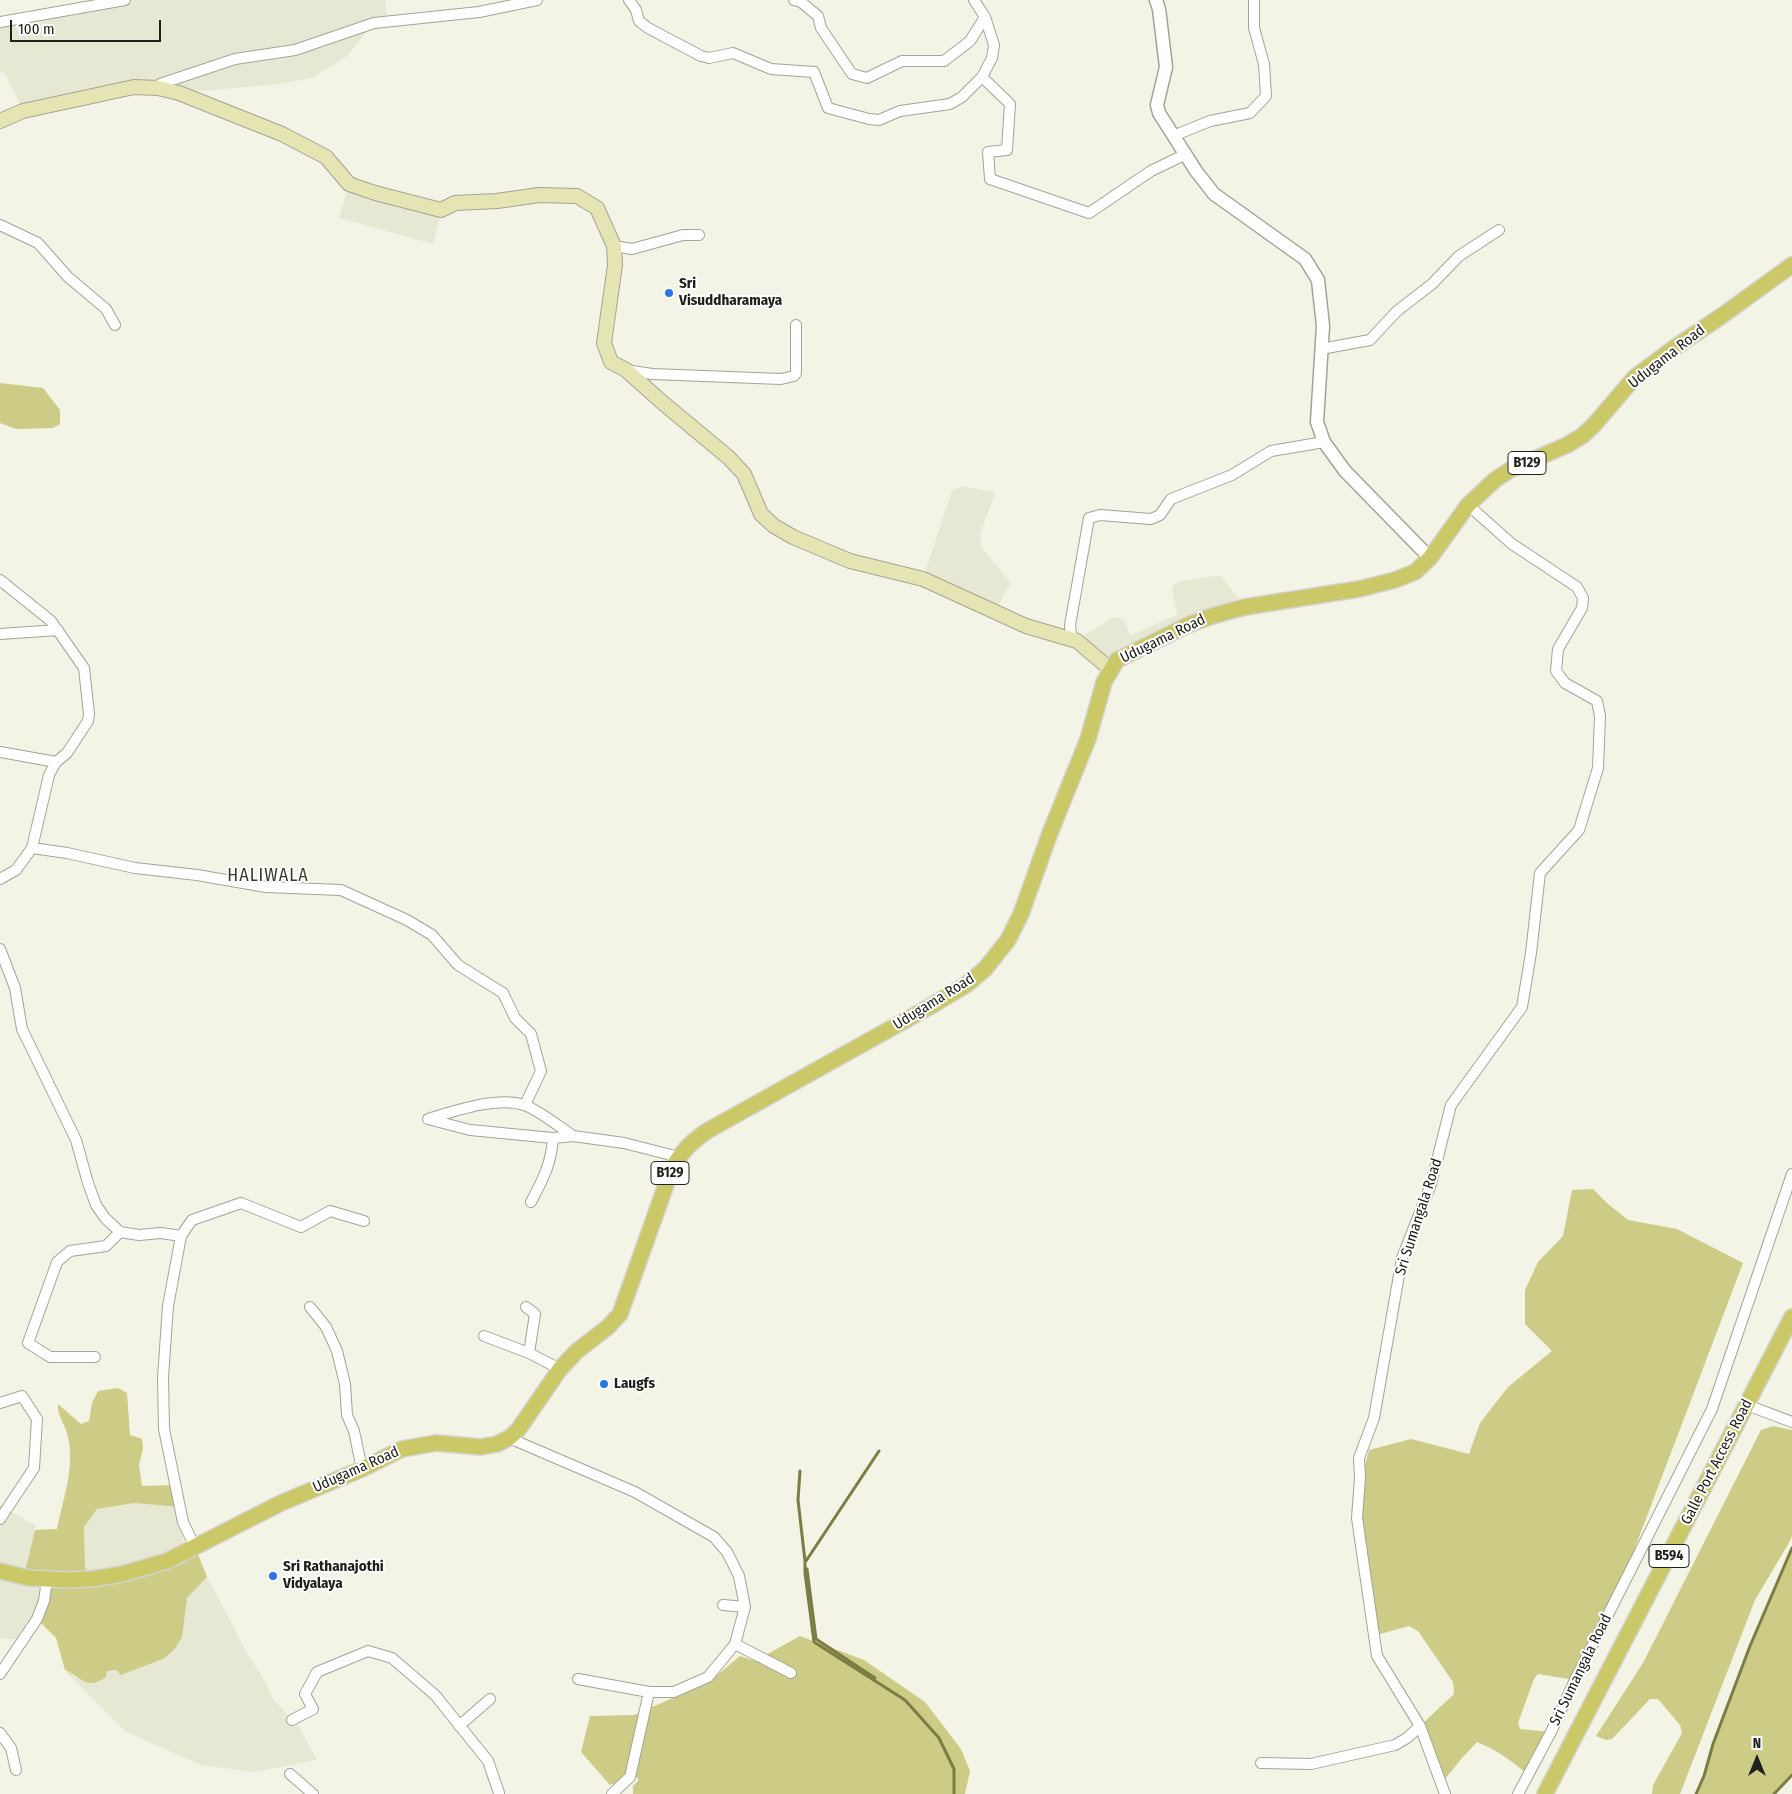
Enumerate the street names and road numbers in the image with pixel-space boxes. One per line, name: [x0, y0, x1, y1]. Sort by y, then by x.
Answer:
street label: Udugama Road: [1625, 321, 1709, 393]
road number: B129: [1508, 452, 1546, 474]
street label: Udugama Road: [1118, 611, 1208, 667]
street label: Udugama Road: [890, 970, 978, 1034]
street label: Sri Sumangala Road: [1392, 1156, 1446, 1278]
road number: B129: [651, 1162, 689, 1184]
street label: Galle Port Access Road: [1678, 1396, 1756, 1528]
street label: Udugama Road: [310, 1443, 402, 1497]
road number: B594: [1649, 1544, 1689, 1568]
street label: Sri Sumangala Road: [1546, 1611, 1616, 1729]

